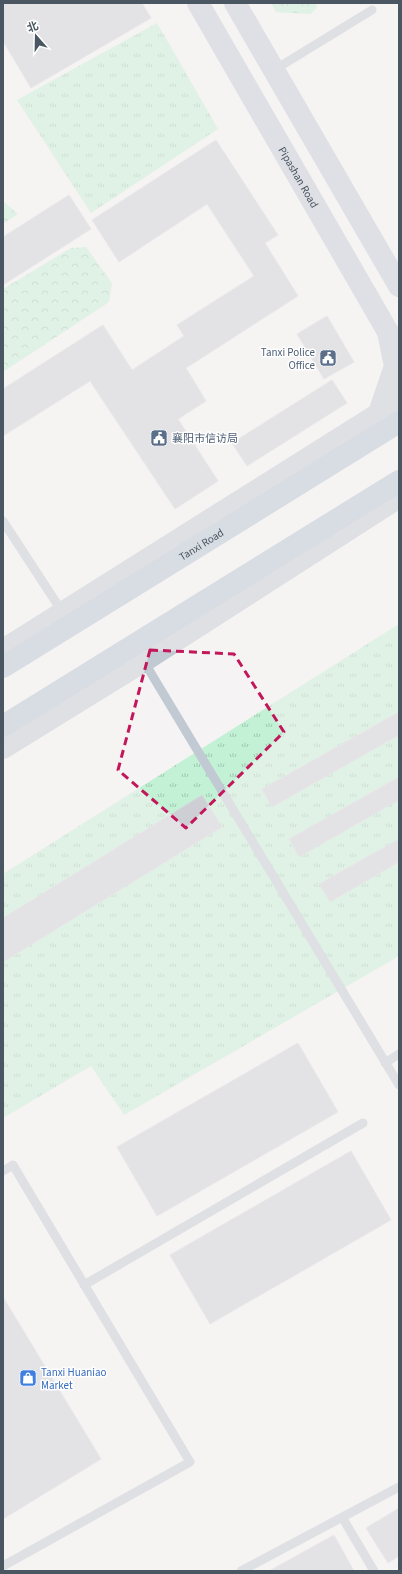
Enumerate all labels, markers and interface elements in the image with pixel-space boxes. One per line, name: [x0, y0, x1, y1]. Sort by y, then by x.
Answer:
north arrow: [16, 16, 56, 56]
text: 北: [25, 18, 40, 36]
street label: Pipashan Road: [274, 144, 322, 211]
place label: Tanxi Police Office: [261, 345, 316, 373]
public building icon: Tanxi Police Office: [318, 348, 338, 368]
public building icon: 襄阳市信访局: [149, 428, 169, 448]
place label: 襄阳市信访局: [172, 431, 238, 446]
street label: Tanxi Road: [176, 525, 227, 564]
place label: Tanxi Huaniao Market: [41, 1365, 106, 1393]
shop icon: Tanxi Huaniao Market: [18, 1368, 38, 1388]

